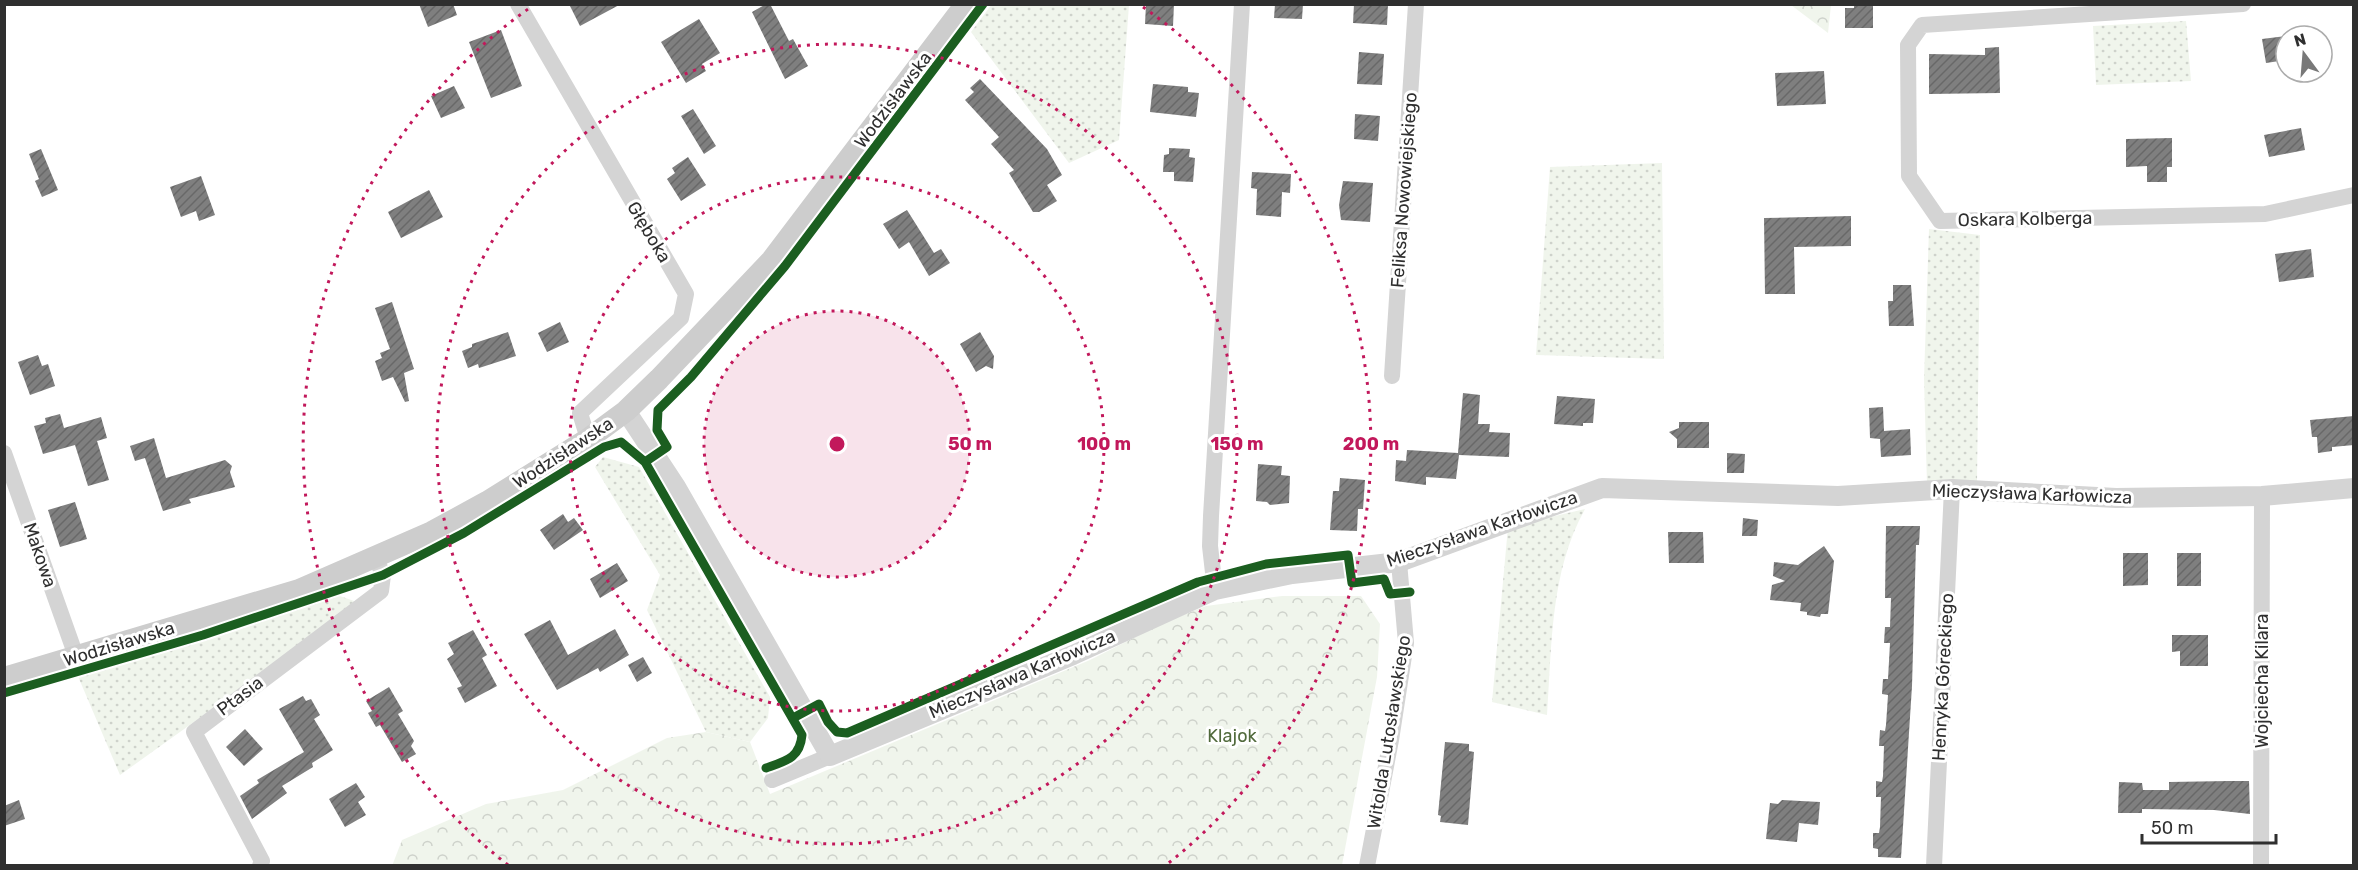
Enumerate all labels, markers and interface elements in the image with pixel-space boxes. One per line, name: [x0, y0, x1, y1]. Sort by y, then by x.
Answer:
north arrow: [2274, 24, 2334, 84]
text: N: [2292, 29, 2308, 51]
street label: Wodzisławska: [850, 47, 936, 153]
street label: Feliksa Nowowiejskiego: [1386, 91, 1422, 289]
street label: Głęboka: [622, 197, 676, 267]
street label: Oskara Kolberga: [1958, 207, 2092, 231]
street label: Wodzisławska: [509, 412, 617, 494]
text: 50 m: [948, 433, 992, 455]
text: 100 m: [1077, 433, 1131, 455]
text: 150 m: [1210, 433, 1264, 455]
text: 200 m: [1343, 433, 1399, 455]
centre of rings: [827, 434, 847, 454]
street label: Mieczysława Karłowicza: [1931, 480, 2133, 508]
street label: Mieczysława Karłowicza: [1384, 486, 1580, 572]
street label: Makowa: [19, 520, 61, 590]
street label: Henryka Góreckiego: [1928, 592, 1958, 762]
street label: Wojciecha Kilara: [2251, 614, 2273, 748]
street label: Wodzisławska: [61, 617, 177, 671]
street label: Mieczysława Karłowicza: [925, 625, 1119, 723]
street label: Witolda Lutosławskiego: [1363, 634, 1415, 830]
street label: Ptasia: [213, 672, 267, 720]
park label: Klajok: [1207, 725, 1257, 747]
scale bar: [2142, 807, 2276, 845]
text: 50 m: [2151, 817, 2194, 839]

